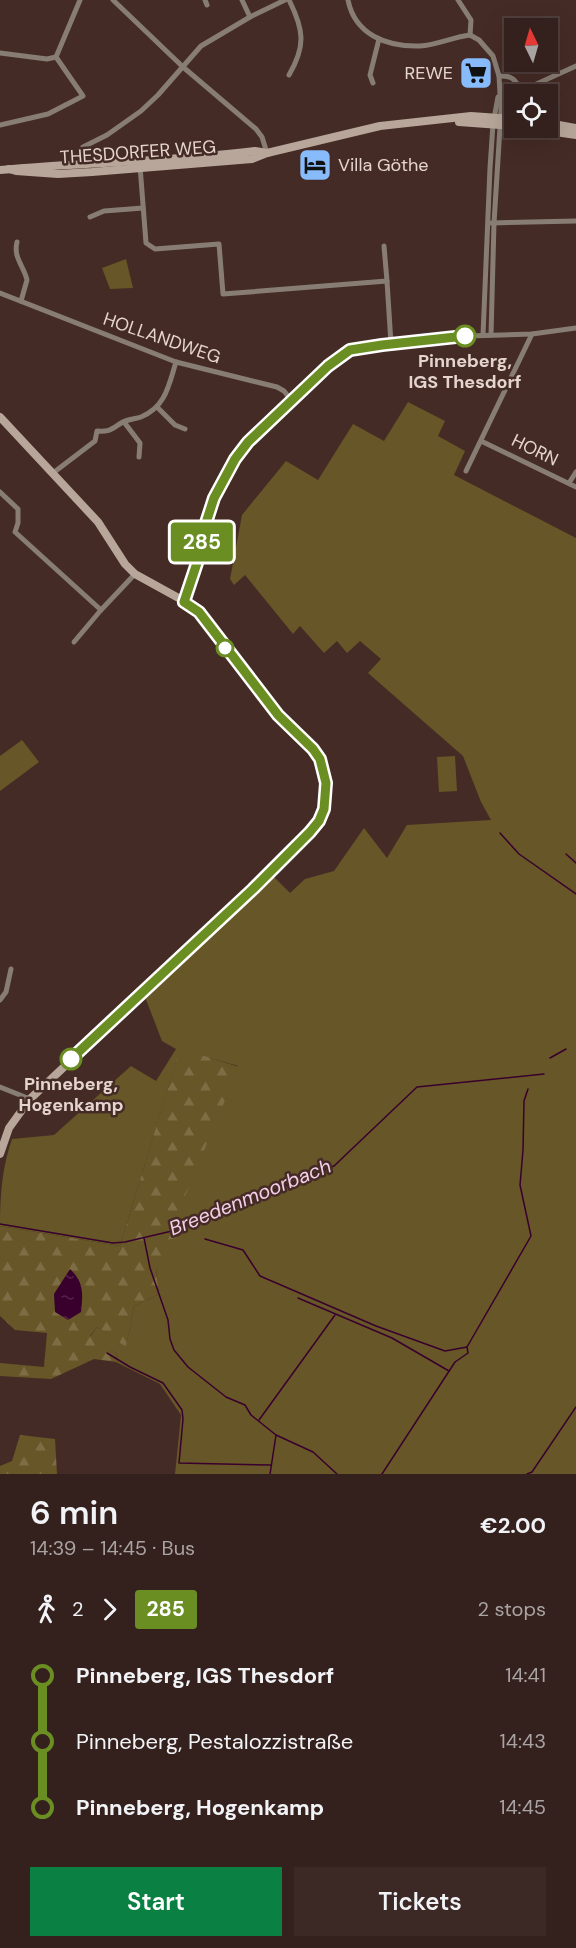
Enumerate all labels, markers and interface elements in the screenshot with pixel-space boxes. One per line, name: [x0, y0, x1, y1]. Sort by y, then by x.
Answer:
north arrow: [504, 18, 558, 72]
map controls: [504, 18, 558, 138]
supermarket icon: REWE: [458, 55, 494, 91]
place label: REWE: [405, 61, 453, 85]
button: locate: [504, 84, 558, 138]
street label: THESDORFER WEG: [59, 135, 217, 169]
hotel icon: Villa Göthe: [297, 147, 333, 183]
place label: Villa Göthe: [338, 153, 429, 177]
street label: HOLLANDWEG: [100, 307, 224, 369]
marker: Pinneberg, IGS Thesdorf: [454, 325, 476, 347]
place label: Pinneberg, IGS Thesdorf: [408, 349, 522, 394]
street label: HORN: [508, 428, 562, 472]
line badge: 285: [168, 522, 236, 562]
text: 285: [183, 528, 221, 556]
unlabelled marker: [216, 639, 234, 657]
marker: Pinneberg, Hogenkamp: [60, 1048, 82, 1070]
place label: Pinneberg, Hogenkamp: [19, 1072, 123, 1117]
water label: Breedenmoorbach: [165, 1153, 335, 1241]
text: 6 min: [30, 1491, 118, 1534]
text: €2.00: [480, 1511, 546, 1540]
text: 14:39 – 14:45 · Bus: [30, 1535, 195, 1561]
icon: walk: [30, 1593, 63, 1626]
icon: forward: [93, 1593, 126, 1626]
text: 285: [147, 1595, 185, 1623]
text: 2: [72, 1596, 84, 1622]
text: 2 stops: [478, 1596, 546, 1622]
text: Pinneberg, IGS Thesdorf: [76, 1661, 334, 1690]
text: 14:41: [505, 1662, 546, 1688]
text: Pinneberg, Pestalozzistraße: [76, 1727, 353, 1756]
text: 14:43: [500, 1728, 546, 1754]
text: Pinneberg, Hogenkamp: [76, 1793, 324, 1822]
text: 14:45: [499, 1794, 546, 1820]
button: Start: [30, 1867, 282, 1936]
button: Tickets: [294, 1867, 546, 1936]

